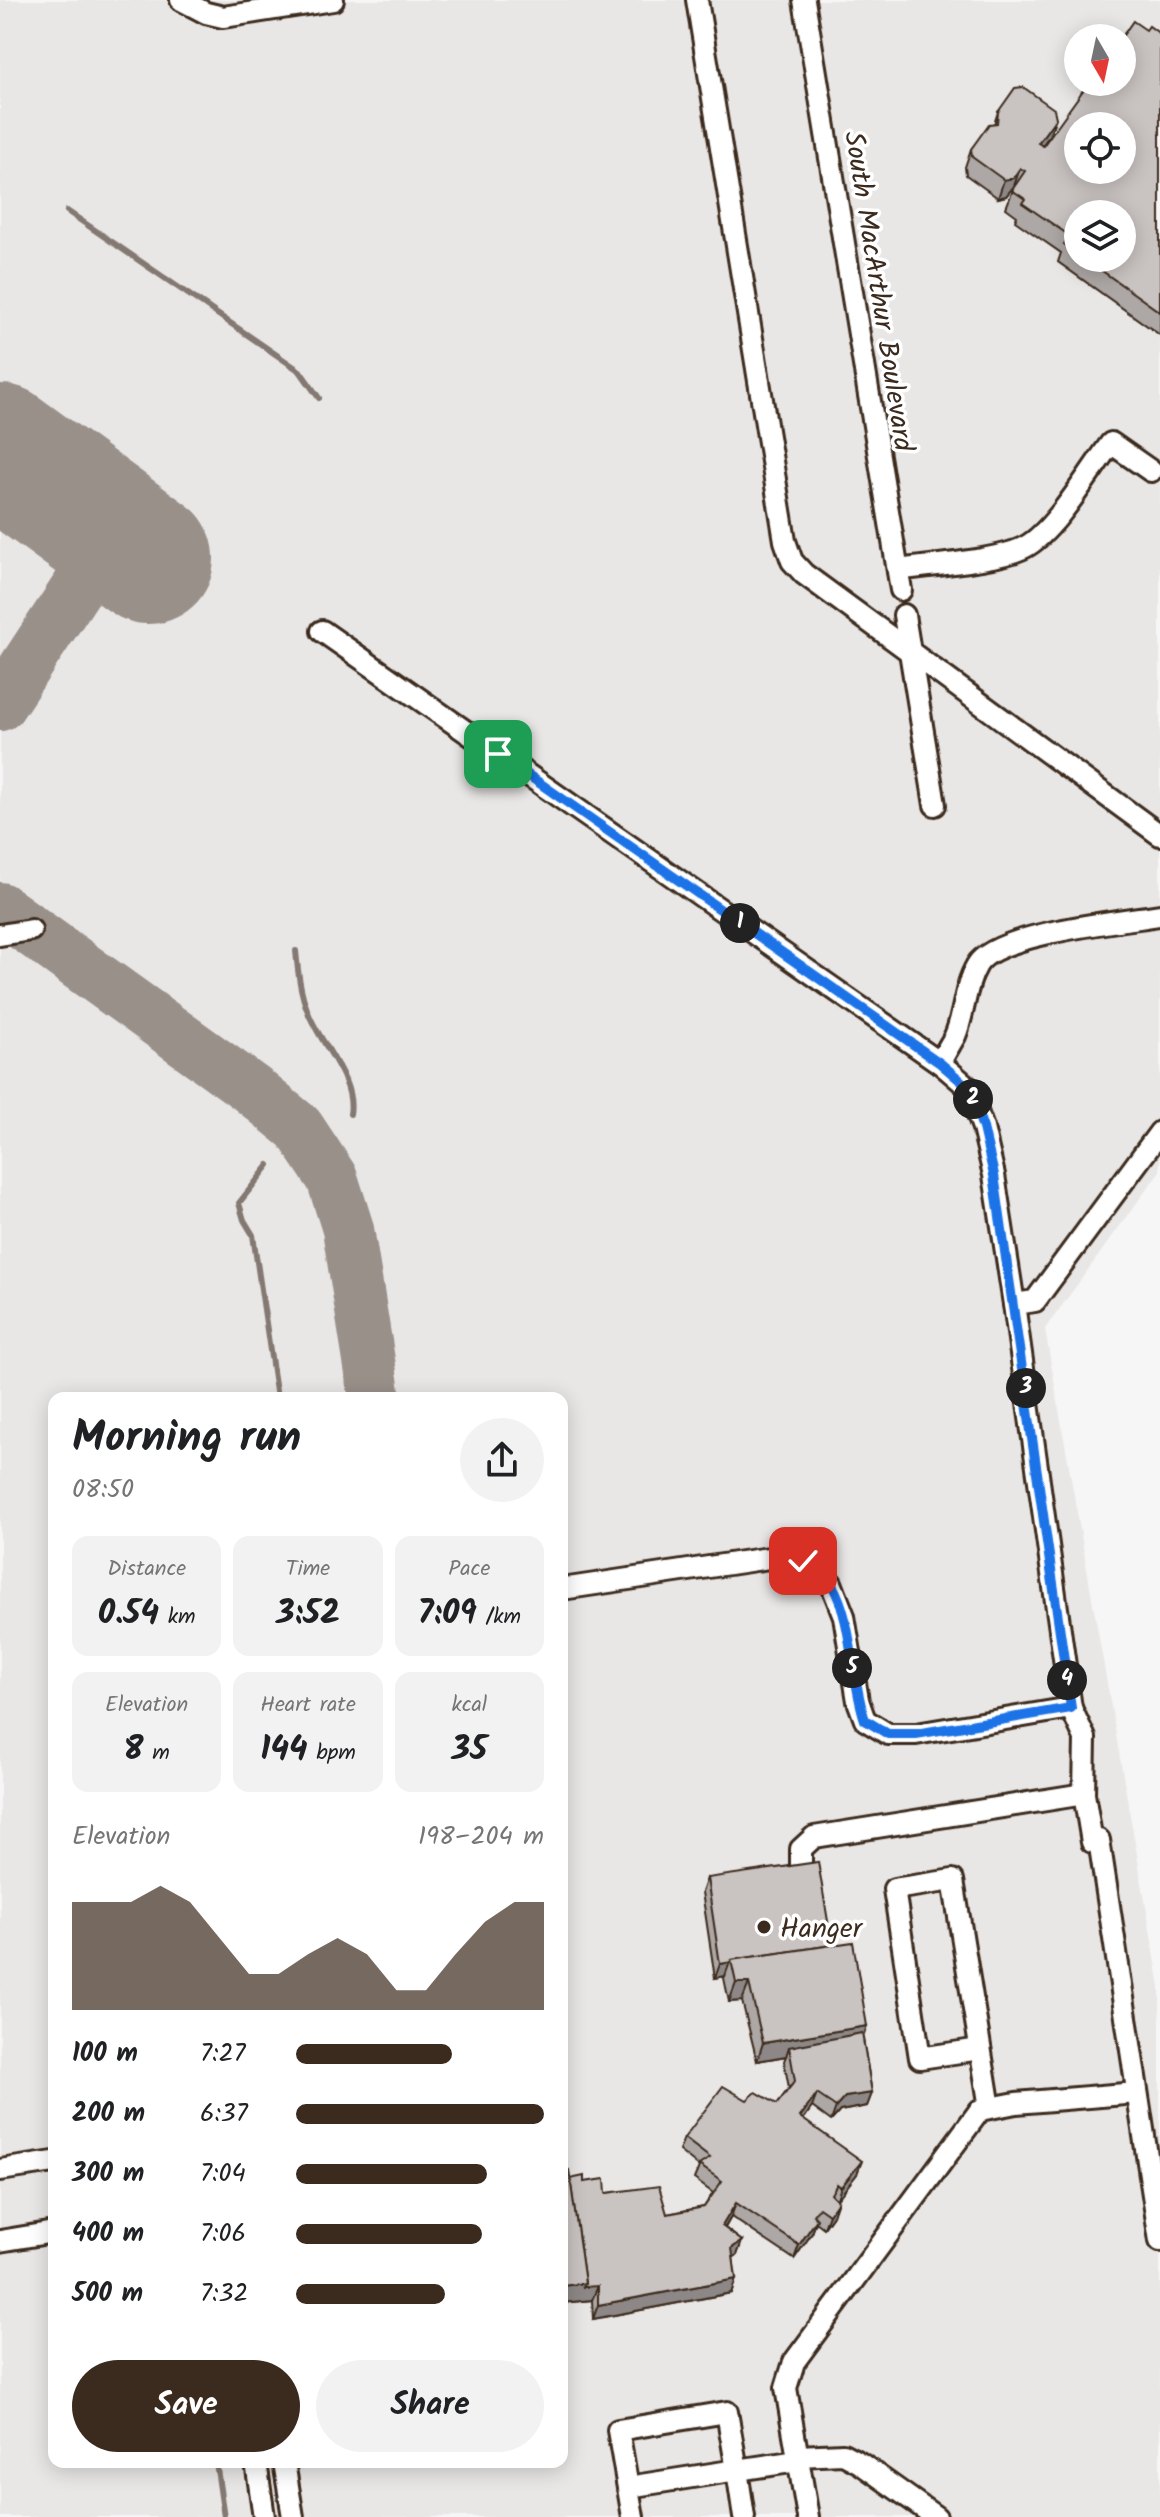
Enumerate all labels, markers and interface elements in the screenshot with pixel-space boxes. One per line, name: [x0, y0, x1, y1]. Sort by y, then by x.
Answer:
north arrow: [1064, 24, 1136, 96]
map controls: [1064, 24, 1136, 272]
button: locate: [1064, 112, 1136, 184]
street label: South MacArthur Boulevard: [830, 128, 925, 456]
button: layers: [1064, 200, 1136, 272]
pin: [464, 720, 532, 788]
icon: arrive: [476, 732, 520, 776]
pin: 1: [720, 903, 760, 943]
text: 1: [737, 905, 743, 940]
pin: 2: [953, 1079, 993, 1119]
text: 2: [967, 1081, 979, 1116]
pin: 3: [1006, 1368, 1046, 1408]
text: 3: [1020, 1370, 1032, 1405]
text: Morning run: [72, 1404, 301, 1474]
button: share: [460, 1418, 544, 1502]
text: 08:50: [72, 1469, 134, 1511]
pin: [769, 1527, 837, 1595]
icon: check: [781, 1539, 825, 1583]
text: Distance: [107, 1552, 186, 1587]
text: Time: [286, 1552, 330, 1587]
text: Pace: [448, 1552, 490, 1587]
text: 0.54: [98, 1587, 159, 1641]
text: 3:52: [276, 1587, 340, 1641]
text: 7:09: [418, 1587, 477, 1641]
text: km: [159, 1600, 196, 1635]
text: /km: [477, 1600, 521, 1635]
pin: 5: [832, 1648, 872, 1688]
text: 5: [846, 1650, 858, 1685]
pin: 4: [1047, 1660, 1087, 1700]
text: 4: [1061, 1662, 1073, 1697]
text: Elevation: [105, 1688, 188, 1723]
text: Heart rate: [260, 1688, 356, 1723]
text: kcal: [451, 1688, 487, 1723]
text: 8: [123, 1723, 144, 1777]
text: 144: [260, 1723, 307, 1777]
text: 35: [451, 1723, 487, 1777]
text: m: [144, 1736, 170, 1771]
text: bpm: [307, 1736, 356, 1771]
text: Elevation: [72, 1816, 170, 1858]
text: 198–204 m: [418, 1816, 544, 1858]
place label: Hanger: [780, 1907, 864, 1952]
marker: Hanger: [755, 1918, 773, 1936]
text: 100 m: [72, 2033, 138, 2075]
text: 7:27: [200, 2033, 245, 2075]
text: 200 m: [72, 2093, 145, 2135]
text: 6:37: [200, 2093, 248, 2135]
text: 300 m: [72, 2153, 144, 2195]
text: 7:04: [200, 2153, 246, 2195]
text: 400 m: [72, 2213, 144, 2255]
text: 7:06: [200, 2213, 246, 2255]
text: 500 m: [72, 2273, 143, 2315]
text: 7:32: [200, 2273, 248, 2315]
button: Save: [72, 2360, 300, 2452]
button: Share: [316, 2360, 544, 2452]

